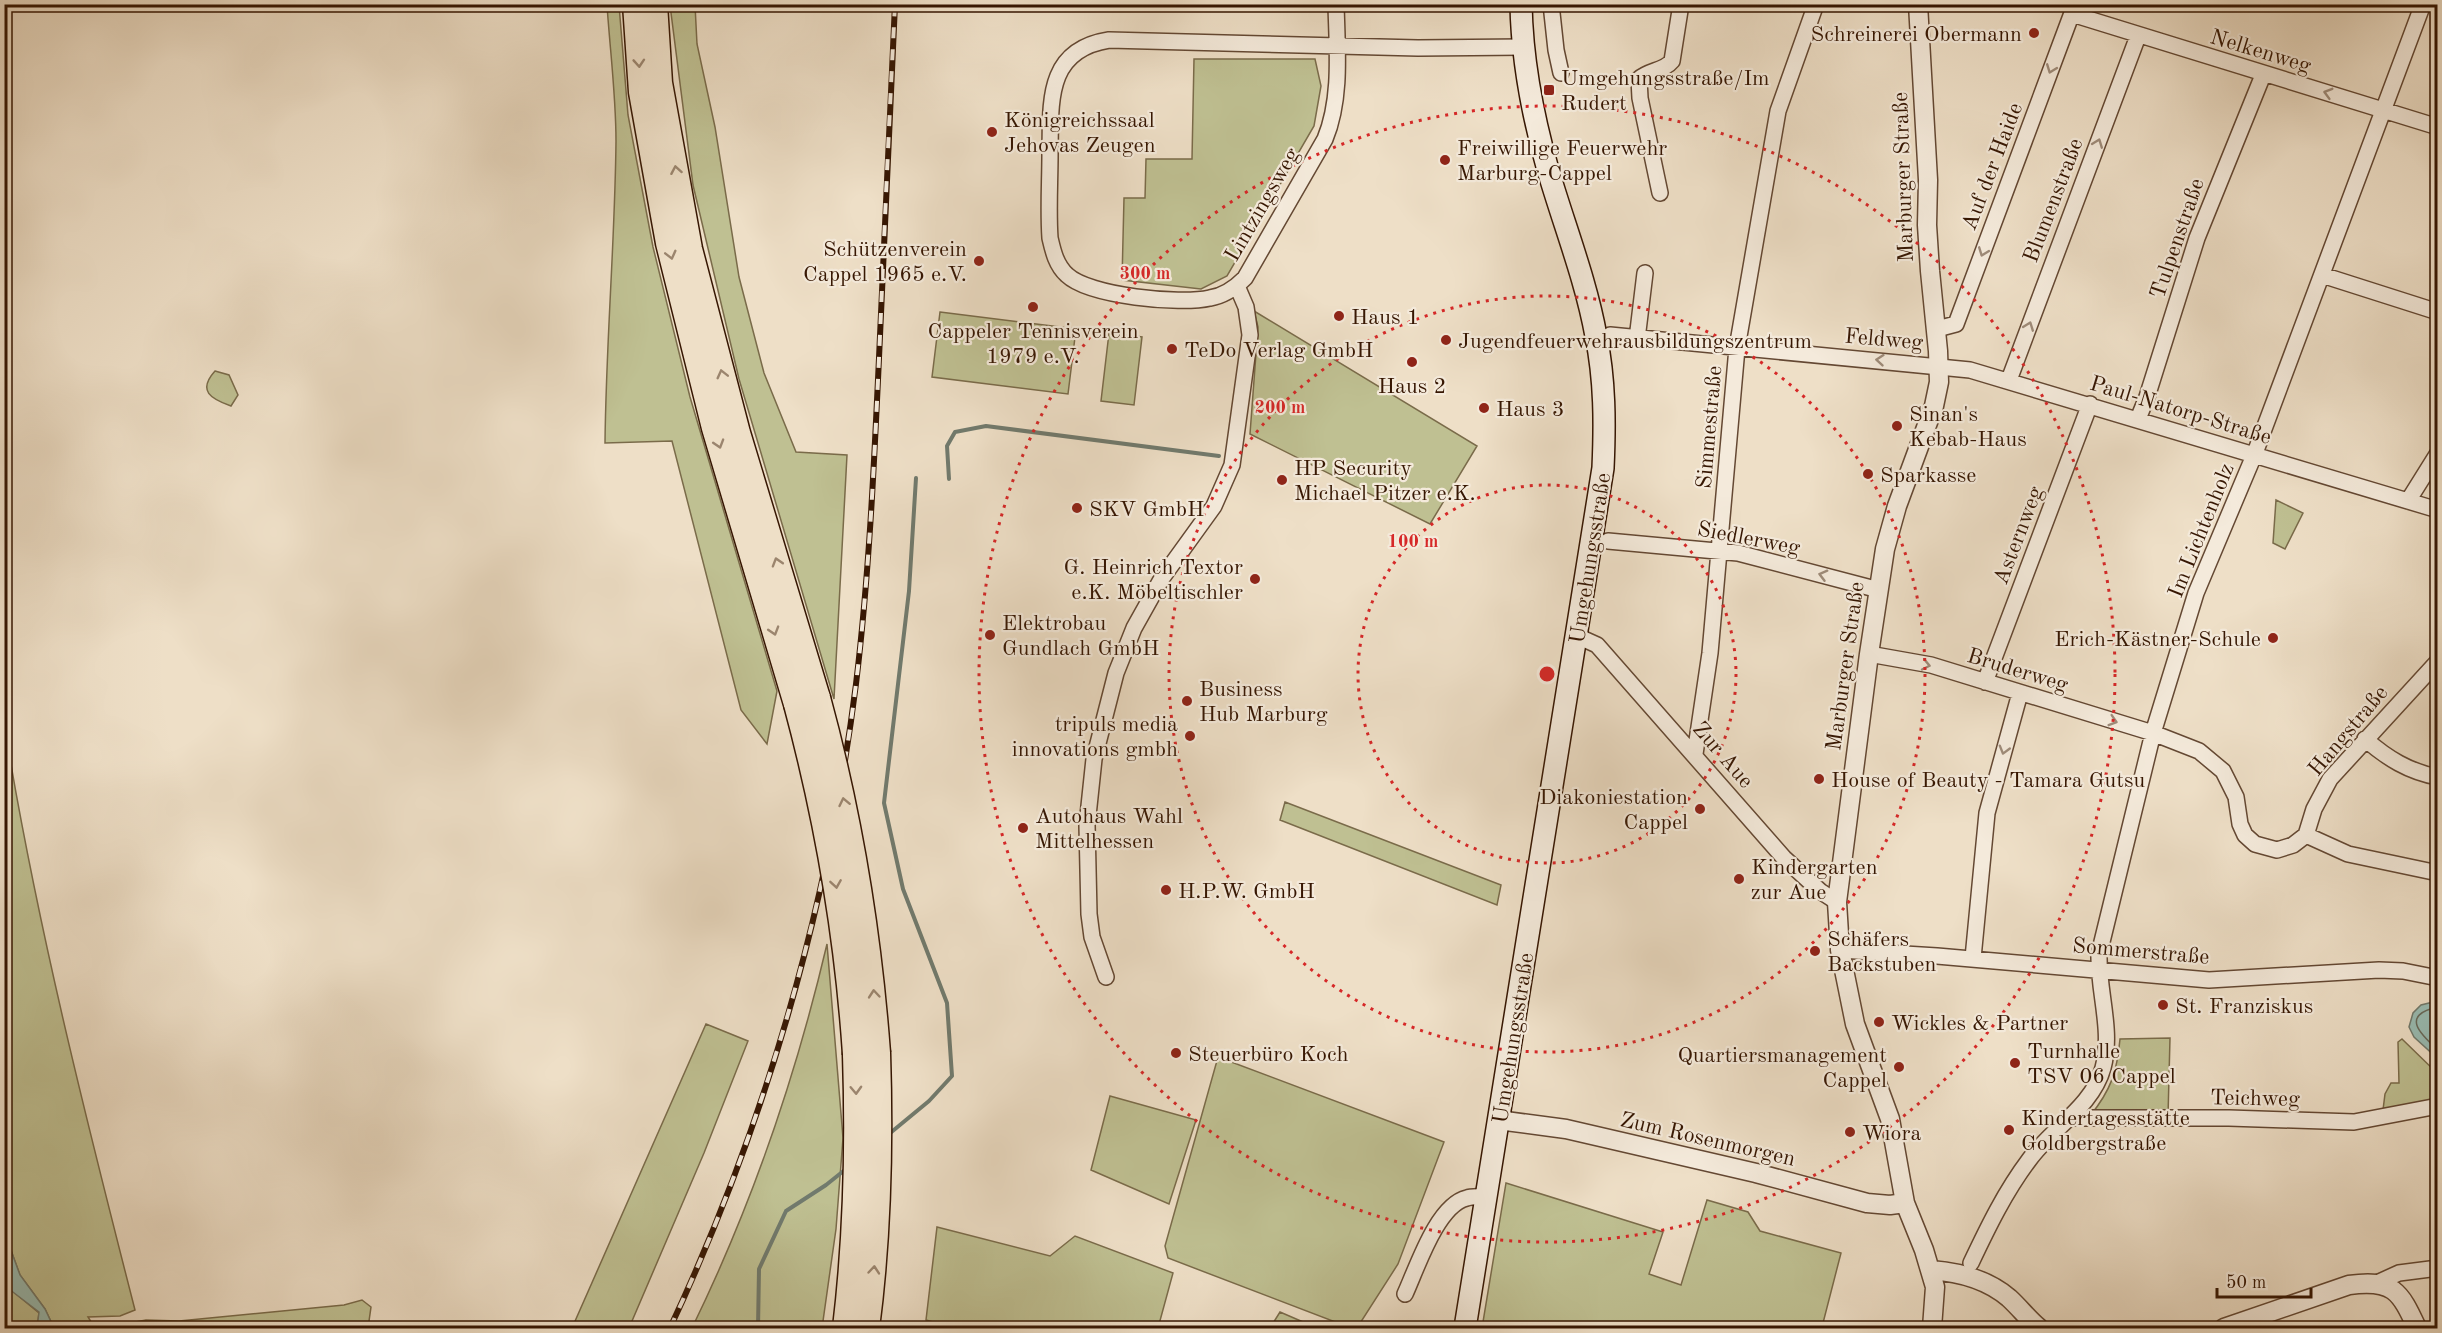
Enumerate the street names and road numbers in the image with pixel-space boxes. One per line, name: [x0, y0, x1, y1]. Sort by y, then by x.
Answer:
street label: Nelkenweg: [2207, 26, 2314, 78]
street label: Marburger Straße: [1890, 91, 1918, 262]
street label: Auf der Haide: [1958, 100, 2027, 233]
street label: Blumenstraße: [2020, 136, 2088, 266]
street label: Lintzingsweg: [1221, 144, 1304, 266]
street label: Tulpenstraße: [2147, 176, 2209, 302]
street label: Feldweg: [1844, 326, 1924, 354]
street label: Simmestraße: [1694, 365, 1726, 490]
street label: Paul-Natorp-Straße: [2087, 373, 2274, 449]
street label: Im Lichtenholz: [2165, 460, 2239, 601]
street label: Umgehungsstraße: [1567, 471, 1615, 645]
street label: Asternweg: [1990, 484, 2048, 588]
street label: Siedlerweg: [1695, 518, 1802, 560]
street label: Marburger Straße: [1823, 580, 1869, 752]
street label: Bruderweg: [1964, 645, 2071, 697]
street label: Hangstraße: [2304, 682, 2393, 781]
street label: Zur Aue: [1688, 718, 1757, 793]
street label: Sommerstraße: [2071, 935, 2210, 969]
street label: Umgehungsstraße: [1490, 951, 1538, 1125]
street label: Teichweg: [2210, 1087, 2300, 1111]
street label: Zum Rosenmorgen: [1618, 1109, 1797, 1171]

